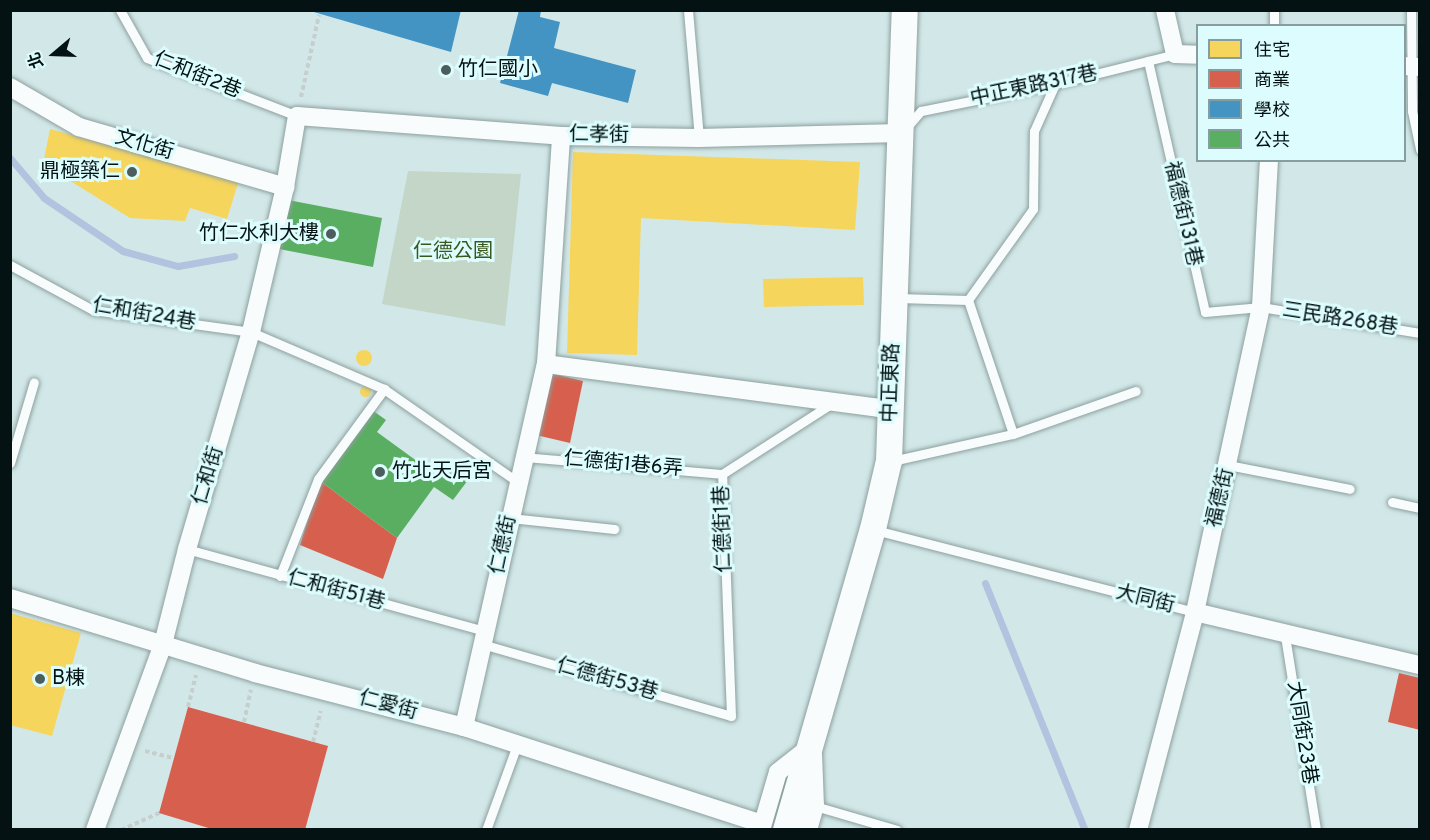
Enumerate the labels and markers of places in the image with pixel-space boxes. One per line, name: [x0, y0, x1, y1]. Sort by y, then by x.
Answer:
place label: 竹仁國小: [458, 58, 538, 82]
marker: 竹仁國小: [439, 63, 453, 77]
place label: 鼎極築仁: [40, 160, 120, 184]
marker: 鼎極築仁: [125, 165, 139, 179]
place label: 竹仁水利大樓: [199, 222, 319, 246]
marker: 竹仁水利大樓: [324, 227, 338, 241]
place label: 竹北天后宮: [392, 460, 492, 484]
marker: 竹北天后宮: [373, 465, 387, 479]
place label: B棟: [52, 667, 85, 691]
marker: B棟: [33, 672, 47, 686]

